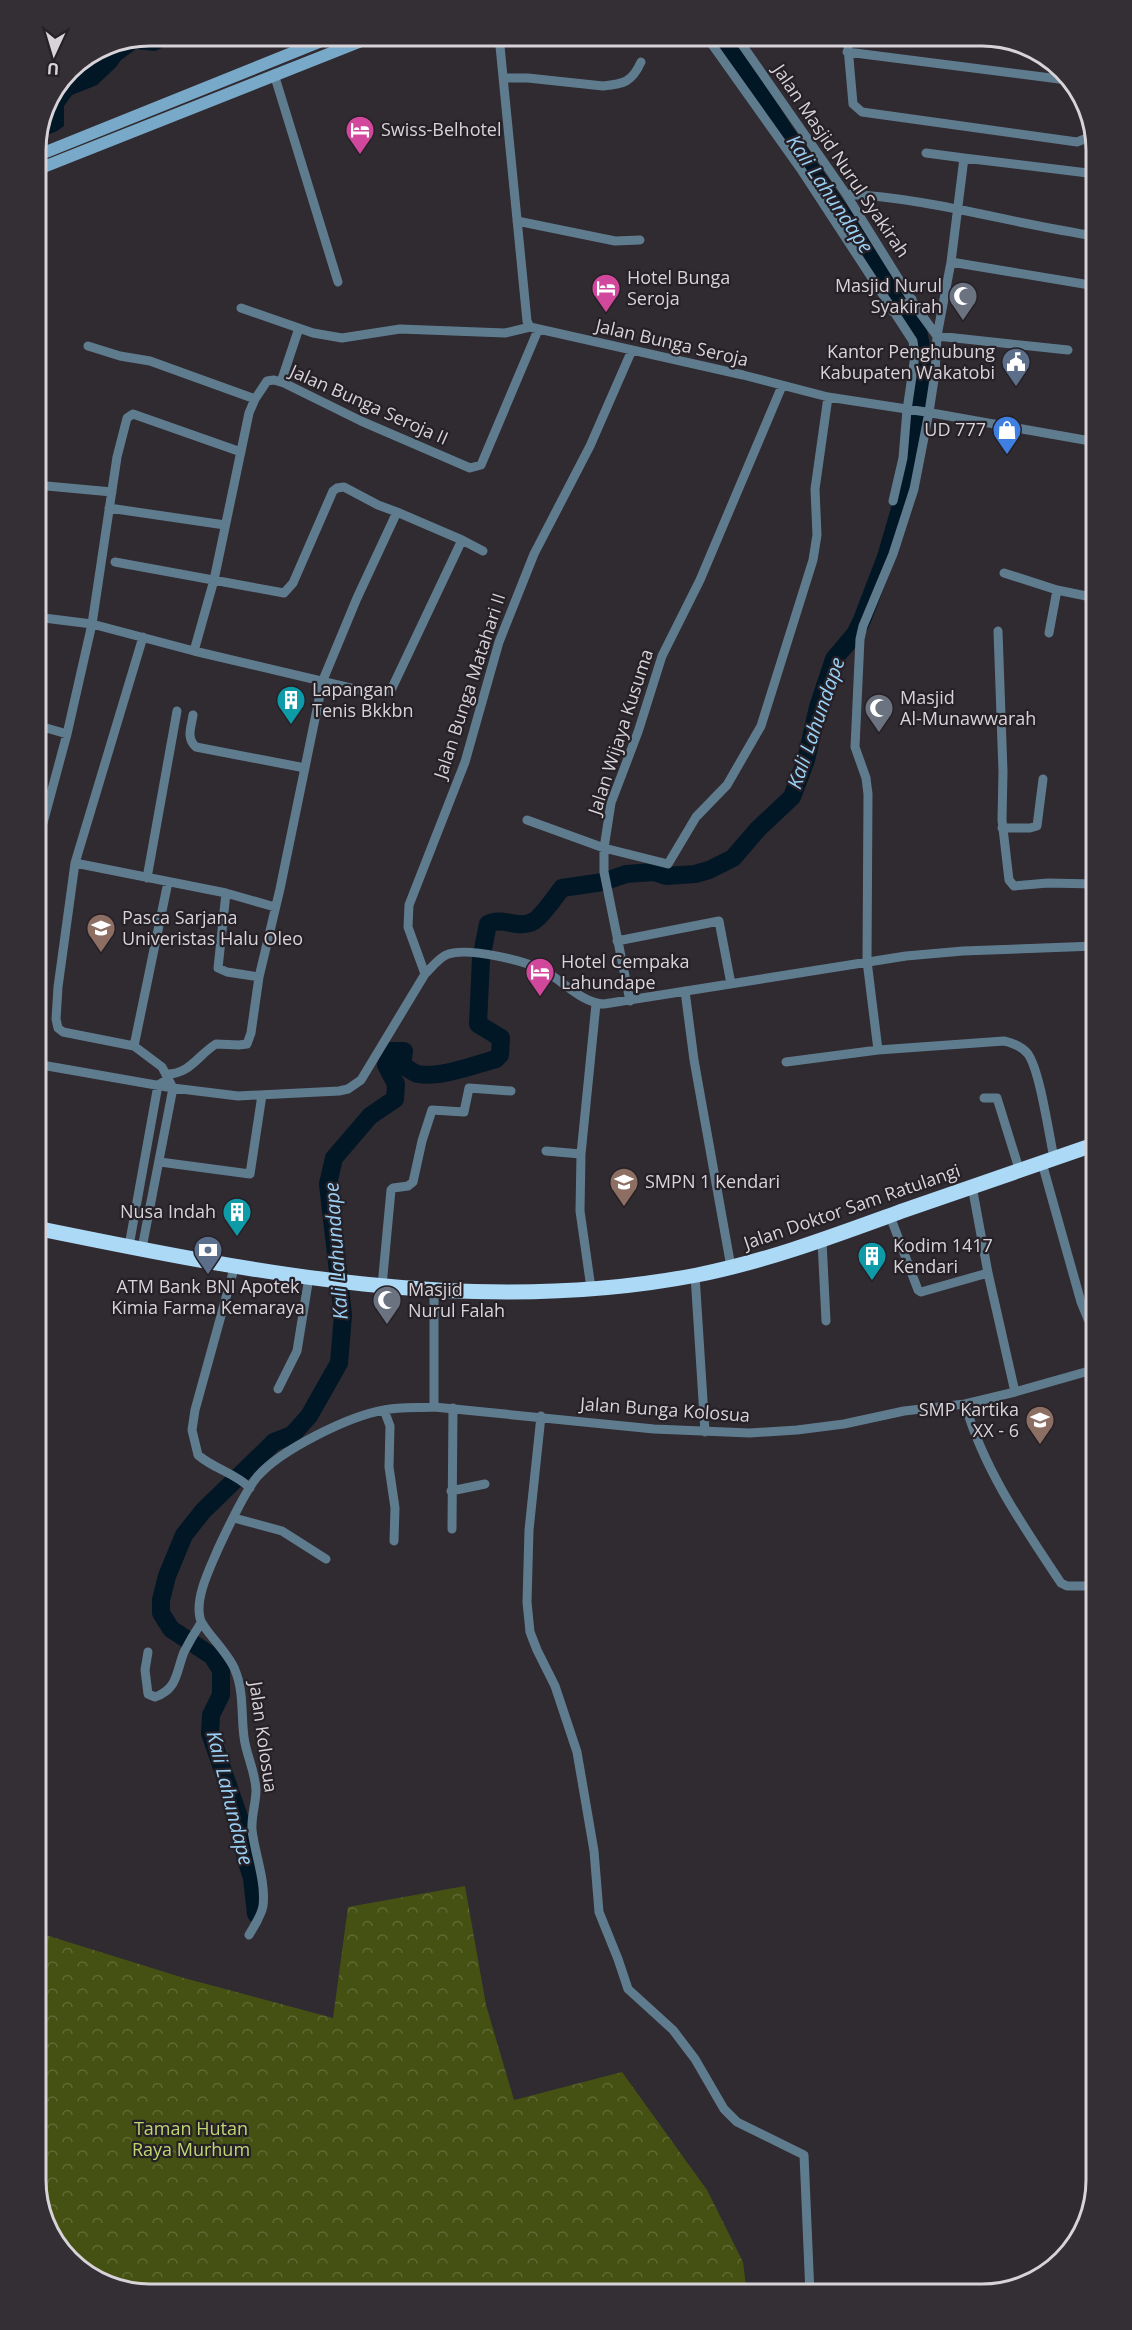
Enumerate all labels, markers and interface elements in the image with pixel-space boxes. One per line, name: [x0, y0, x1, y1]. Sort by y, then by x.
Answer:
north arrow: [24, 24, 84, 84]
text: U: [46, 58, 60, 80]
street label: Jalan Masjid Nurul Syakirah: [767, 58, 916, 262]
hotel icon: Swiss-Belhotel: [344, 114, 376, 156]
place label: Swiss-Belhotel: [381, 117, 502, 141]
water label: Kali Lahundape: [781, 129, 880, 258]
place label: Hotel Bunga Seroja: [627, 265, 730, 310]
hotel icon: Hotel Bunga Seroja: [590, 272, 622, 314]
place label: Masjid Nurul Syakirah: [835, 273, 942, 318]
mosque icon: Masjid Nurul Syakirah: [947, 280, 979, 322]
street label: Jalan Bunga Seroja: [592, 312, 751, 371]
place label: Kantor Penghubung Kabupaten Wakatobi: [820, 339, 995, 384]
public building icon: Kantor Penghubung Kabupaten Wakatobi: [1000, 346, 1032, 388]
street label: Jalan Bunga Seroja II: [285, 358, 452, 450]
shop icon: UD 777: [991, 414, 1023, 456]
place label: UD 777: [924, 417, 986, 441]
street label: Jalan Bunga Matahari II: [427, 590, 510, 783]
street label: Jalan Wijaya Kusuma: [581, 646, 658, 820]
water label: Kali Lahundape: [780, 653, 851, 792]
place label: Lapangan Tenis Bkkbn: [312, 677, 413, 722]
building icon: Lapangan Tenis Bkkbn: [275, 684, 307, 726]
place label: Masjid Al-Munawwarah: [900, 685, 1036, 730]
mosque icon: Masjid Al-Munawwarah: [863, 692, 895, 734]
place label: Pasca Sarjana Univeristas Halu Oleo: [122, 905, 303, 950]
school or university icon: Pasca Sarjana Univeristas Halu Oleo: [85, 912, 117, 954]
place label: Hotel Cempaka Lahundape: [561, 949, 689, 994]
hotel icon: Hotel Cempaka Lahundape: [524, 956, 556, 998]
street label: Jalan Doktor Sam Ratulangi: [738, 1158, 963, 1255]
school or university icon: SMPN 1 Kendari: [608, 1166, 640, 1208]
place label: SMPN 1 Kendari: [645, 1169, 780, 1193]
water label: Kali Lahundape: [317, 1181, 354, 1321]
building icon: Nusa Indah: [221, 1196, 253, 1238]
place label: Nusa Indah: [120, 1199, 216, 1223]
place label: Kodim 1417 Kendari: [893, 1233, 993, 1278]
bank icon: ATM Bank BNI Apotek Kimia Farma Kemaraya: [192, 1234, 224, 1276]
building icon: Kodim 1417 Kendari: [856, 1240, 888, 1282]
place label: ATM Bank BNI Apotek Kimia Farma Kemaraya: [111, 1274, 305, 1319]
place label: Masjid Nurul Falah: [408, 1277, 505, 1322]
mosque icon: Masjid Nurul Falah: [371, 1284, 403, 1326]
street label: Jalan Bunga Kolosua: [577, 1391, 751, 1427]
place label: SMP Kartika XX - 6: [919, 1397, 1019, 1442]
school or university icon: SMP Kartika XX - 6: [1024, 1404, 1056, 1446]
street label: Jalan Kolosua: [244, 1678, 284, 1794]
water label: Kali Lahundape: [201, 1728, 260, 1868]
park label: Taman Hutan Raya Murhum: [132, 2116, 250, 2161]

